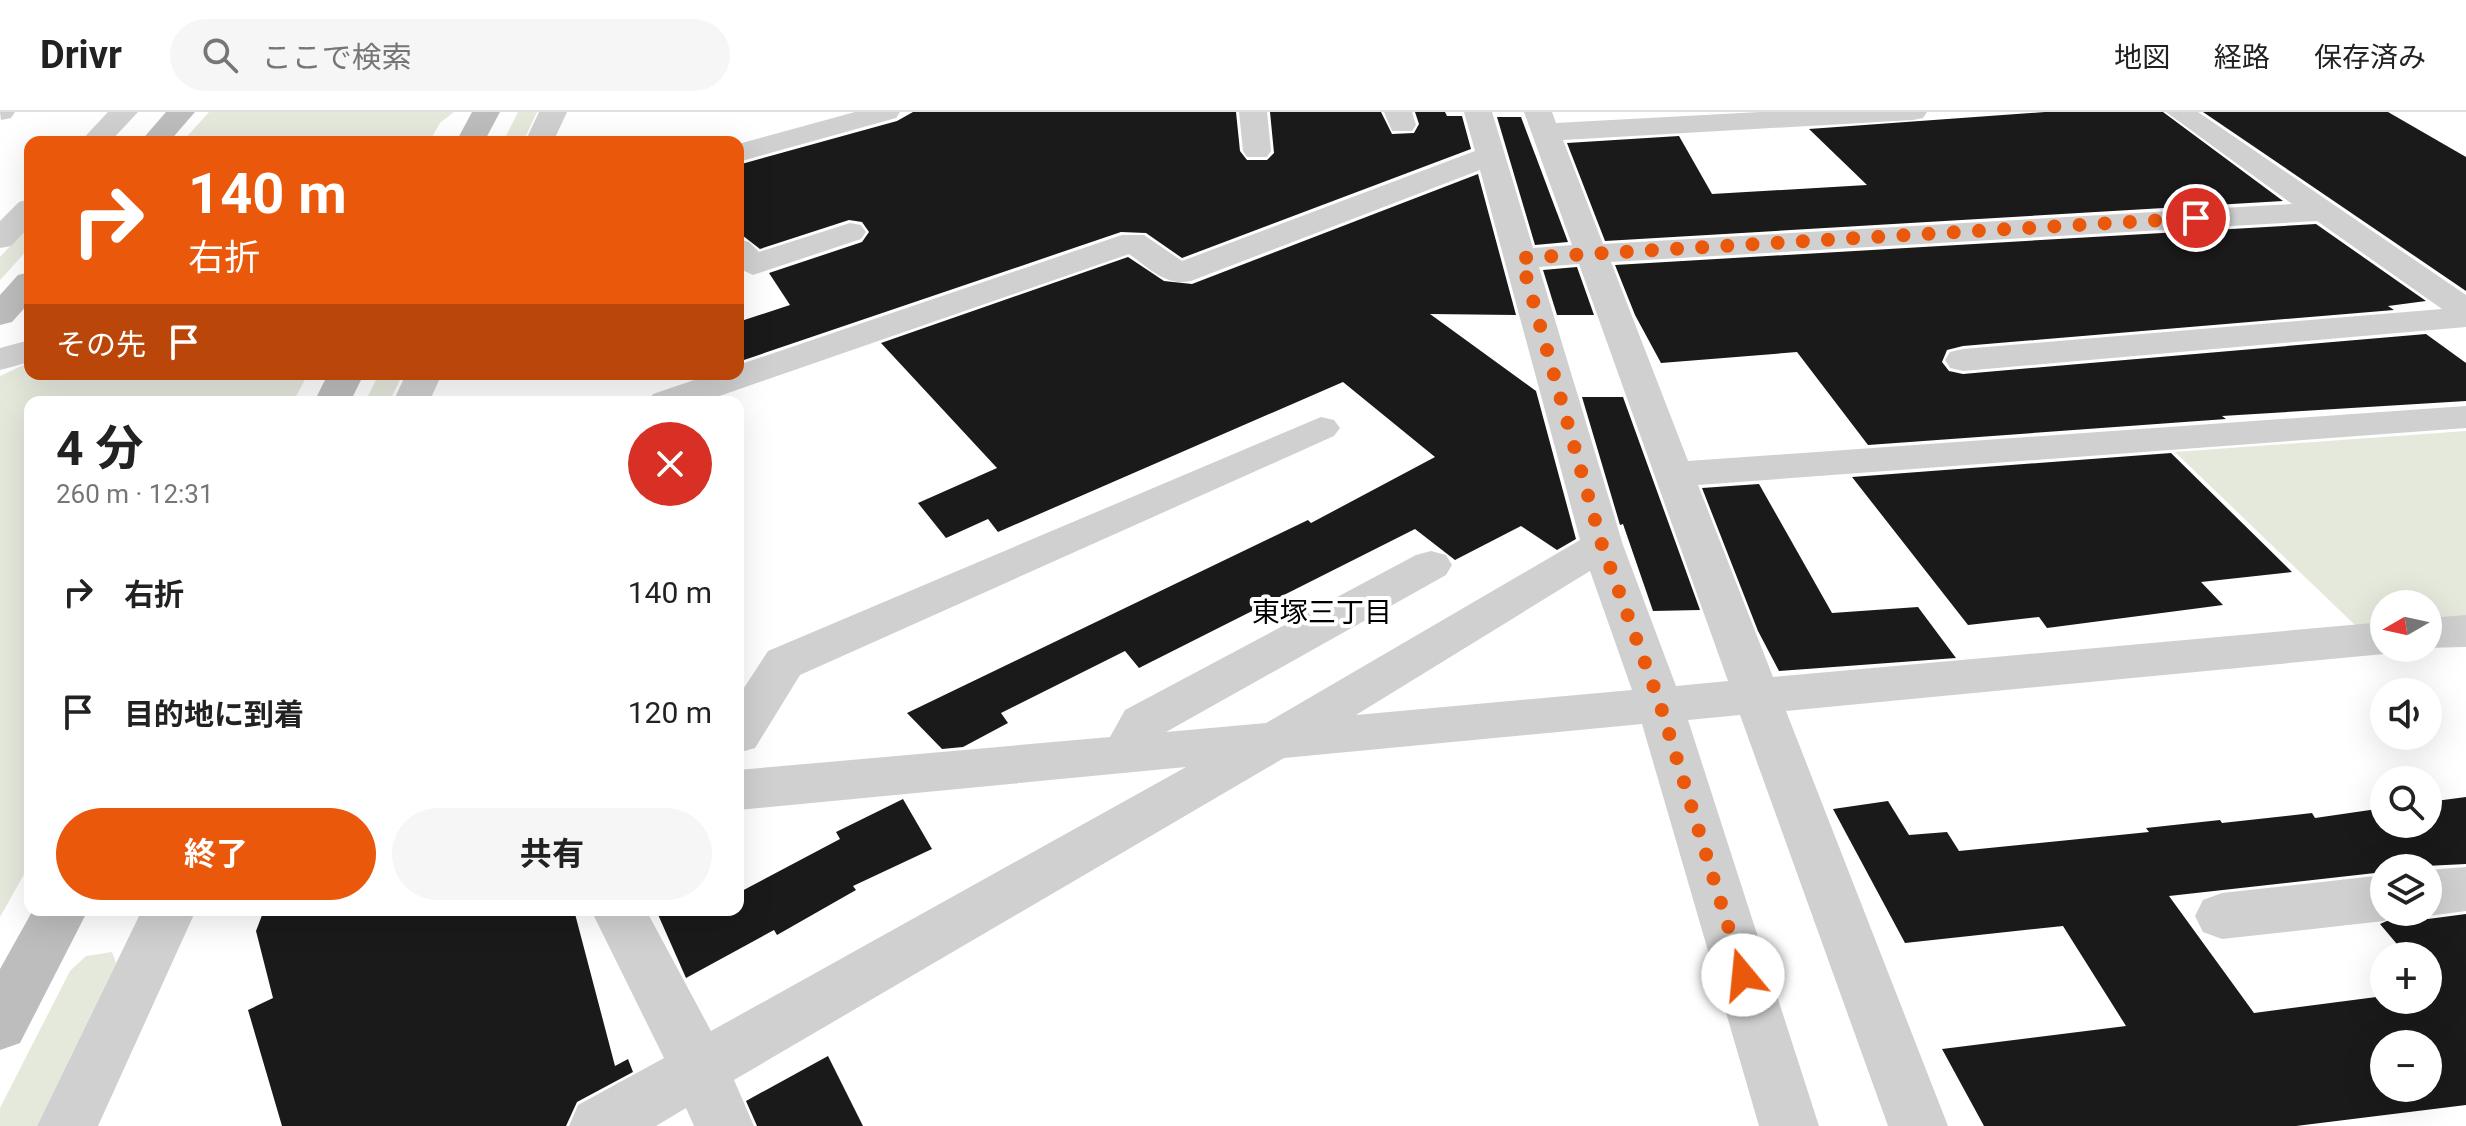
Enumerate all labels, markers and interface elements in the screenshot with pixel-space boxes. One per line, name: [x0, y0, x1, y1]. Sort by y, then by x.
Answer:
search box: [170, 19, 730, 91]
text: Drivr: [40, 33, 122, 77]
icon: search: [198, 33, 242, 77]
text: ここで検索: [262, 40, 412, 75]
text: 地図: [2114, 41, 2170, 74]
text: 経路: [2214, 41, 2270, 74]
text: 保存済み: [2314, 41, 2426, 74]
text: 140 m: [188, 161, 347, 227]
icon: right: [56, 168, 160, 272]
pin: [2162, 184, 2230, 252]
icon: arrive: [2174, 196, 2218, 240]
text: 右折: [188, 237, 260, 279]
icon: arrive: [162, 320, 206, 364]
text: その先: [56, 327, 146, 362]
text: 4 分: [56, 420, 143, 477]
button: close: [628, 422, 712, 506]
text: 260 m · 12:31: [56, 479, 214, 509]
icon: right: [56, 570, 100, 614]
text: 140 m: [628, 575, 712, 610]
text: 右折: [124, 577, 184, 612]
north arrow: [2370, 590, 2442, 662]
map controls: [2370, 590, 2442, 1102]
district label: 東塚三丁目: [1252, 596, 1392, 629]
button: sound: [2370, 678, 2442, 750]
icon: arrive: [56, 690, 100, 734]
text: 120 m: [628, 695, 712, 730]
text: 目的地に到着: [124, 697, 304, 732]
button: search: [2370, 766, 2442, 838]
button: 終了: [56, 808, 376, 900]
button: 共有: [392, 808, 712, 900]
button: layers: [2370, 854, 2442, 926]
position arrow: [1701, 933, 1785, 1017]
button: +: [2370, 942, 2442, 1014]
button: −: [2370, 1030, 2442, 1102]

